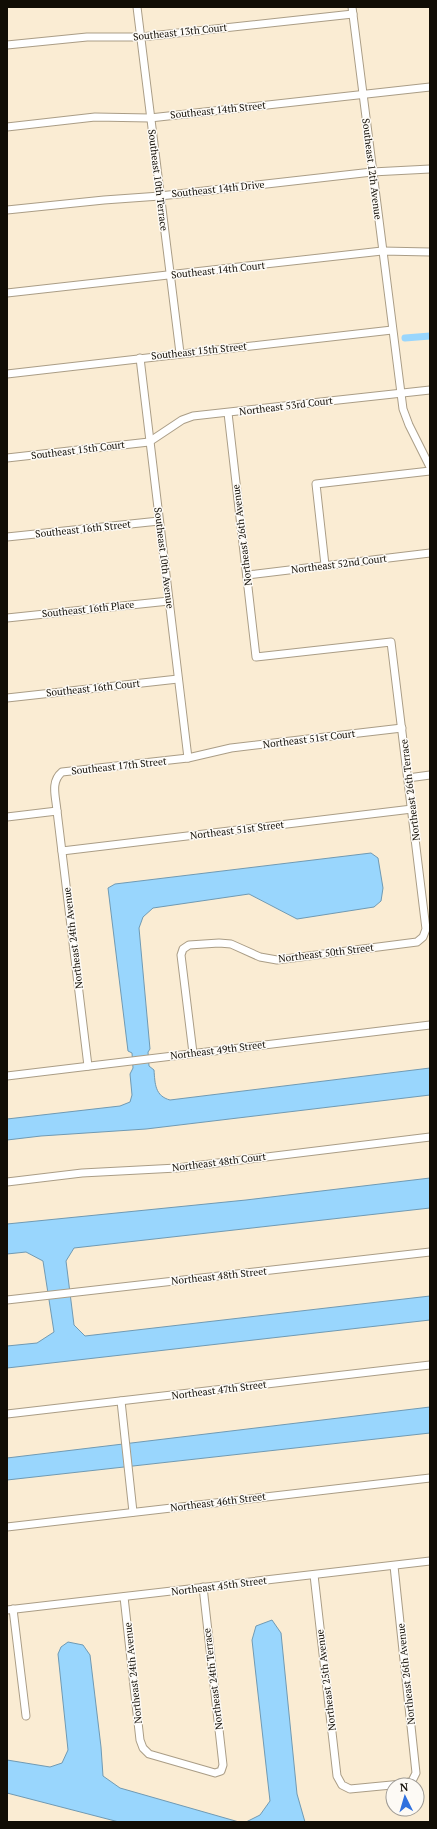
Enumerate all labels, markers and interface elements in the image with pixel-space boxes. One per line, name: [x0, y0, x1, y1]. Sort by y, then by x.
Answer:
street label: Southeast 13th Court: [132, 21, 228, 43]
street label: Southeast 14th Street: [170, 98, 267, 121]
street label: Southeast 12th Avenue: [359, 118, 385, 220]
street label: Southeast 10th Terrace: [145, 128, 171, 232]
street label: Southeast 14th Drive: [171, 178, 265, 200]
street label: Southeast 14th Court: [170, 259, 266, 281]
street label: Southeast 15th Street: [151, 339, 248, 362]
street label: Northeast 53rd Court: [238, 394, 334, 418]
street label: Southeast 15th Court: [30, 438, 126, 462]
street label: Northeast 26th Avenue: [229, 484, 255, 586]
street label: Southeast 10th Avenue: [151, 507, 177, 609]
street label: Southeast 16th Street: [35, 517, 132, 540]
street label: Northeast 52nd Court: [290, 552, 388, 576]
street label: Southeast 16th Place: [41, 598, 135, 620]
street label: Southeast 16th Court: [45, 677, 141, 699]
street label: Northeast 51st Court: [262, 727, 356, 751]
street label: Northeast 26th Terrace: [397, 738, 423, 842]
street label: Southeast 17th Street: [71, 755, 168, 777]
street label: Northeast 51st Street: [189, 818, 285, 842]
street label: Northeast 24th Avenue: [60, 887, 86, 989]
street label: Northeast 50th Street: [277, 941, 375, 965]
street label: Northeast 49th Street: [169, 1038, 267, 1062]
street label: Northeast 48th Court: [171, 1150, 267, 1174]
street label: Northeast 48th Street: [170, 1264, 268, 1287]
street label: Northeast 47th Street: [171, 1378, 268, 1402]
street label: Northeast 46th Street: [169, 1490, 267, 1514]
street label: Northeast 45th Street: [170, 1574, 268, 1598]
street label: Northeast 24th Avenue: [121, 1622, 145, 1724]
street label: Northeast 26th Avenue: [394, 1623, 418, 1725]
street label: Northeast 24th Terrace: [200, 1627, 226, 1731]
street label: Northeast 25th Avenue: [313, 1629, 339, 1731]
north arrow: [385, 1777, 425, 1817]
text: N: [399, 1780, 410, 1794]

